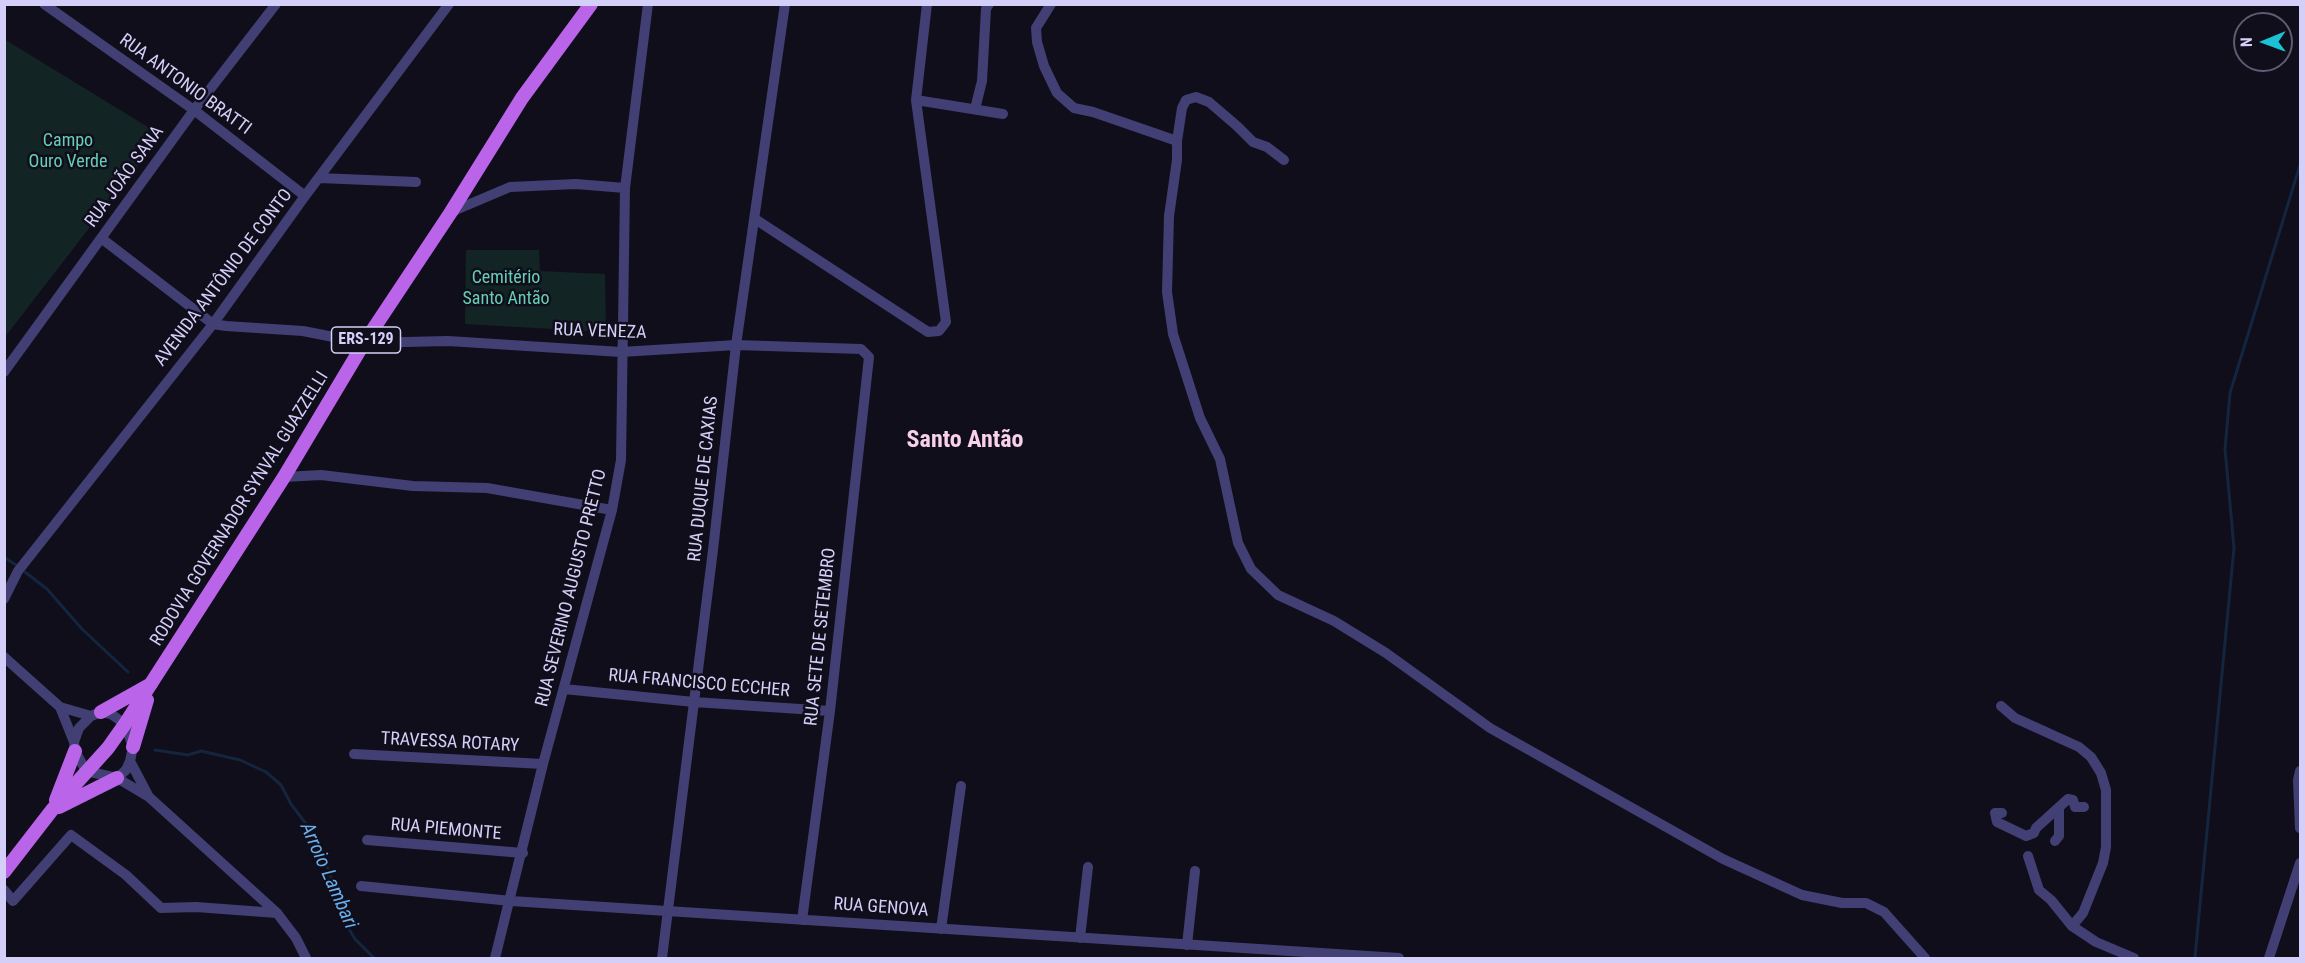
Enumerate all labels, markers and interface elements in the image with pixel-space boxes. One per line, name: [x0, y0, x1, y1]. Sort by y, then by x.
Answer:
north arrow: [2233, 12, 2293, 72]
street label: RUA ANTONIO BRATTI: [115, 30, 255, 140]
text: N: [2237, 37, 2256, 47]
street label: RUA JOÃO SANA: [81, 122, 169, 232]
park label: Campo Ouro Verde: [29, 130, 107, 172]
street label: AVENIDA ANTÔNIO DE CONTO: [150, 185, 298, 371]
park label: Cemitério Santo Antão: [462, 267, 550, 310]
street label: RUA VENEZA: [553, 320, 647, 344]
road number: ERS-129: [332, 327, 400, 353]
street label: RODOVIA GOVERNADOR SYNVAL GUAZZELLI: [146, 368, 334, 650]
street label: RUA DUQUE DE CAXIAS: [685, 395, 723, 563]
district label: Santo Antão: [907, 427, 1023, 455]
street label: RUA SEVERINO AUGUSTO PRETTO: [532, 467, 612, 709]
street label: RUA SETE DE SETEMBRO: [801, 547, 841, 727]
street label: RUA FRANCISCO ECCHER: [607, 665, 791, 703]
street label: TRAVESSA ROTARY: [380, 729, 520, 757]
street label: RUA PIEMONTE: [390, 814, 502, 846]
water label: Arroio Lambari: [294, 819, 362, 933]
street label: RUA GENOVA: [833, 894, 929, 922]

